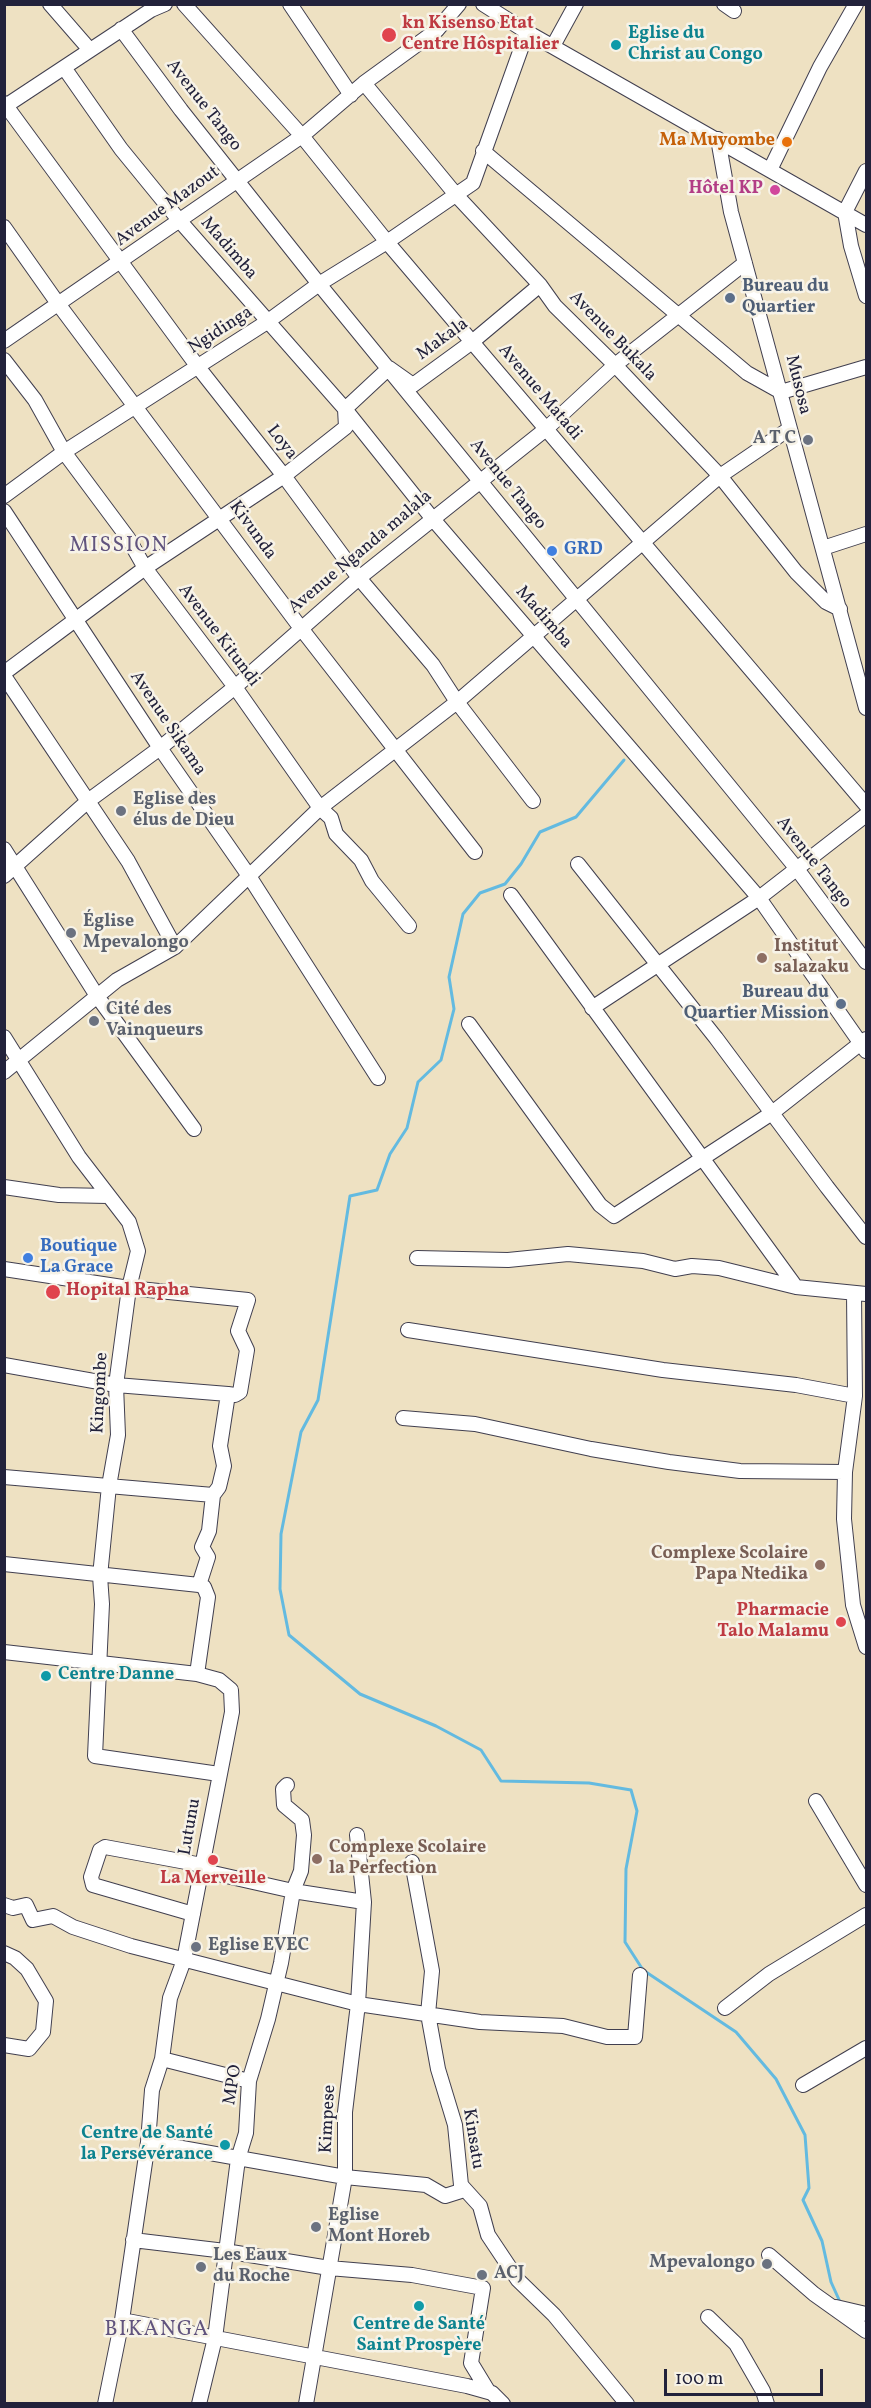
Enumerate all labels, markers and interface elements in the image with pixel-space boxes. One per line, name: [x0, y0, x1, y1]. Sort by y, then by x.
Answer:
place label: kn Kisenso Etat Centre Hôspitalier: [402, 14, 559, 57]
place label: Eglise du Christ au Congo: [628, 24, 763, 66]
marker: kn Kisenso Etat Centre Hôspitalier: [380, 26, 398, 44]
marker: Eglise du Christ au Congo: [609, 38, 623, 52]
street label: Avenue Tango: [161, 56, 245, 156]
place label: Ma Muyombe: [659, 131, 775, 153]
marker: Ma Muyombe: [780, 135, 794, 149]
street label: Avenue Mazout: [112, 162, 224, 252]
place label: Hôtel KP: [689, 179, 763, 201]
marker: Hôtel KP: [768, 183, 782, 197]
street label: Madimba: [195, 213, 261, 285]
place label: Bureau du Quartier: [742, 277, 829, 320]
street label: Avenue Bukala: [564, 287, 660, 387]
marker: Bureau du Quartier: [723, 291, 737, 305]
street label: Ngidinga: [185, 302, 257, 360]
street label: Makala: [413, 314, 473, 366]
street label: Avenue Matadi: [493, 341, 585, 445]
street label: Musosa: [779, 353, 815, 417]
street label: Loya: [261, 421, 301, 465]
place label: A T C: [753, 429, 796, 451]
marker: A T C: [801, 433, 815, 447]
street label: Avenue Tango: [464, 435, 550, 535]
street label: Avenue Nganda malala: [285, 487, 437, 619]
street label: Kivunda: [224, 497, 280, 565]
district label: MISSION: [69, 534, 169, 560]
place label: GRD: [564, 540, 603, 562]
marker: GRD: [545, 544, 559, 558]
street label: Avenue Kitundi: [172, 580, 264, 692]
street label: Madimba: [510, 582, 576, 654]
street label: Avenue Sikama: [124, 668, 210, 780]
place label: Eglise des élus de Dieu: [133, 790, 234, 832]
marker: Eglise des élus de Dieu: [114, 804, 128, 818]
street label: Avenue Tango: [771, 813, 855, 913]
place label: Église Mpevalongo: [83, 912, 189, 954]
marker: Église Mpevalongo: [64, 926, 78, 940]
place label: Institut salazaku: [774, 937, 849, 980]
marker: Institut salazaku: [755, 951, 769, 965]
place label: Bureau du Quartier Mission: [684, 983, 829, 1026]
marker: Bureau du Quartier Mission: [834, 997, 848, 1011]
place label: Cité des Vainqueurs: [106, 1000, 203, 1042]
marker: Cité des Vainqueurs: [87, 1014, 101, 1028]
place label: Boutique La Grace: [40, 1237, 117, 1280]
marker: Boutique La Grace: [21, 1251, 35, 1265]
place label: Hopital Rapha: [66, 1281, 189, 1303]
marker: Hopital Rapha: [44, 1283, 62, 1301]
street label: Kingombe: [88, 1352, 114, 1434]
place label: Complexe Scolaire Papa Ntedika: [651, 1544, 808, 1586]
marker: Complexe Scolaire Papa Ntedika: [813, 1558, 827, 1572]
place label: Pharmacie Talo Malamu: [717, 1601, 829, 1644]
marker: Pharmacie Talo Malamu: [834, 1615, 848, 1629]
place label: Centre Danne: [58, 1665, 174, 1687]
marker: Centre Danne: [39, 1669, 53, 1683]
street label: Lutunu: [175, 1797, 207, 1857]
place label: Complexe Scolaire la Perfection: [329, 1838, 486, 1880]
marker: Complexe Scolaire la Perfection: [310, 1852, 324, 1866]
marker: La Merveille: [206, 1853, 220, 1867]
place label: La Merveille: [160, 1869, 266, 1891]
place label: Eglise EVEC: [208, 1936, 309, 1958]
marker: Eglise EVEC: [189, 1940, 203, 1954]
street label: MPO: [220, 2063, 248, 2107]
street label: Kimpese: [316, 2084, 342, 2154]
street label: Kinsatu: [457, 2107, 487, 2171]
place label: Centre de Santé la Persévérance: [81, 2124, 213, 2166]
marker: Centre de Santé la Persévérance: [218, 2138, 232, 2152]
place label: Eglise Mont Horeb: [328, 2206, 430, 2248]
marker: Eglise Mont Horeb: [309, 2220, 323, 2234]
place label: Les Eaux du Roche: [213, 2246, 290, 2288]
place label: Mpevalongo: [649, 2253, 755, 2275]
marker: Mpevalongo: [760, 2257, 774, 2271]
marker: Les Eaux du Roche: [194, 2260, 208, 2274]
place label: ACJ: [494, 2264, 524, 2286]
marker: ACJ: [475, 2268, 489, 2282]
marker: Centre de Santé Saint Prospère: [412, 2299, 426, 2313]
place label: Centre de Santé Saint Prospère: [353, 2315, 485, 2358]
district label: BIKANGA: [104, 2318, 210, 2344]
scale bar: [667, 2357, 826, 2395]
text: 100 m: [675, 2367, 724, 2392]

